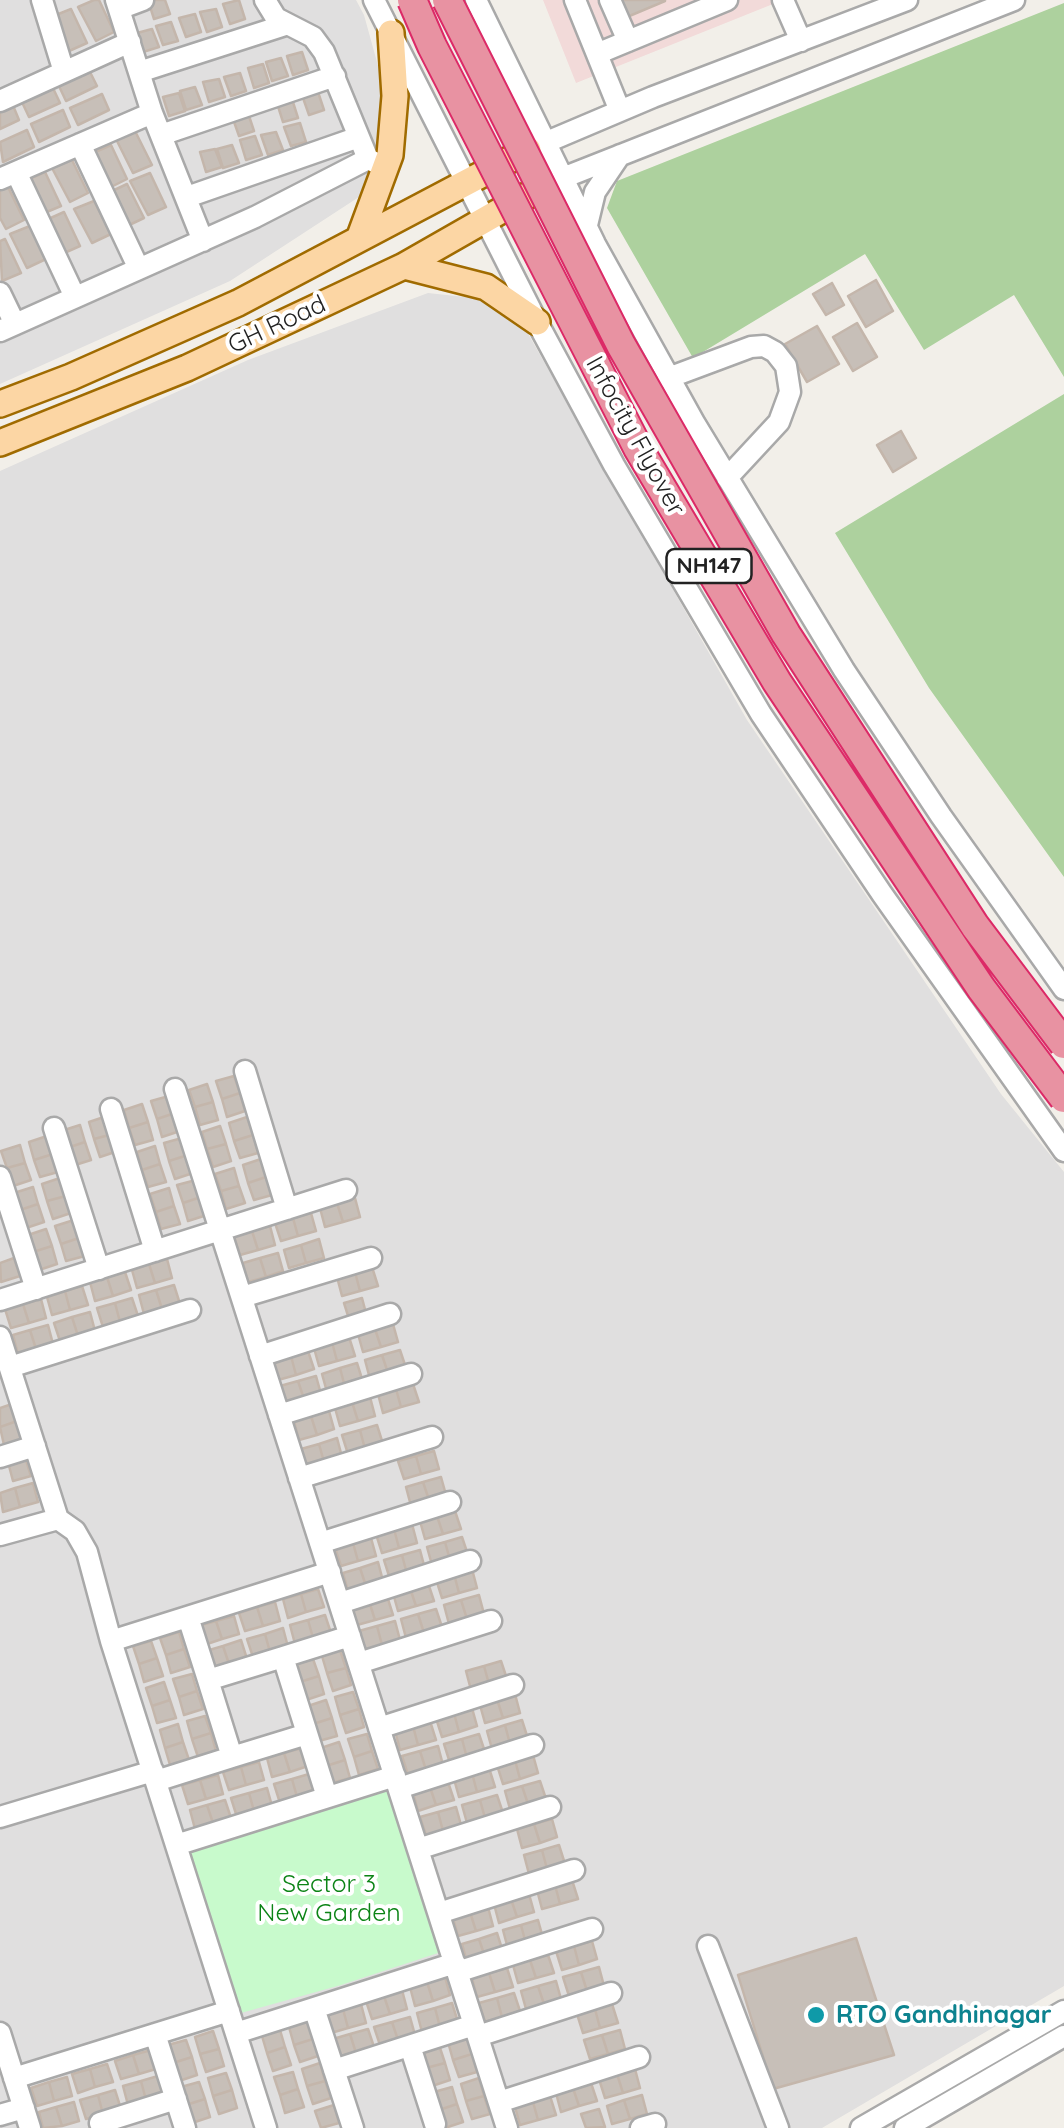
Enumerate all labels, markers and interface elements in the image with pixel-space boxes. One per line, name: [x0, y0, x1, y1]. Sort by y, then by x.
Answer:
street label: GH Road: [223, 289, 331, 361]
street label: Infocity Flyover: [579, 351, 691, 521]
road number: NH147: [666, 549, 752, 583]
park label: Sector 3 New Garden: [257, 1869, 401, 1928]
place label: RTO Gandhinagar: [836, 2000, 1051, 2030]
marker: RTO Gandhinagar: [805, 2004, 827, 2026]

